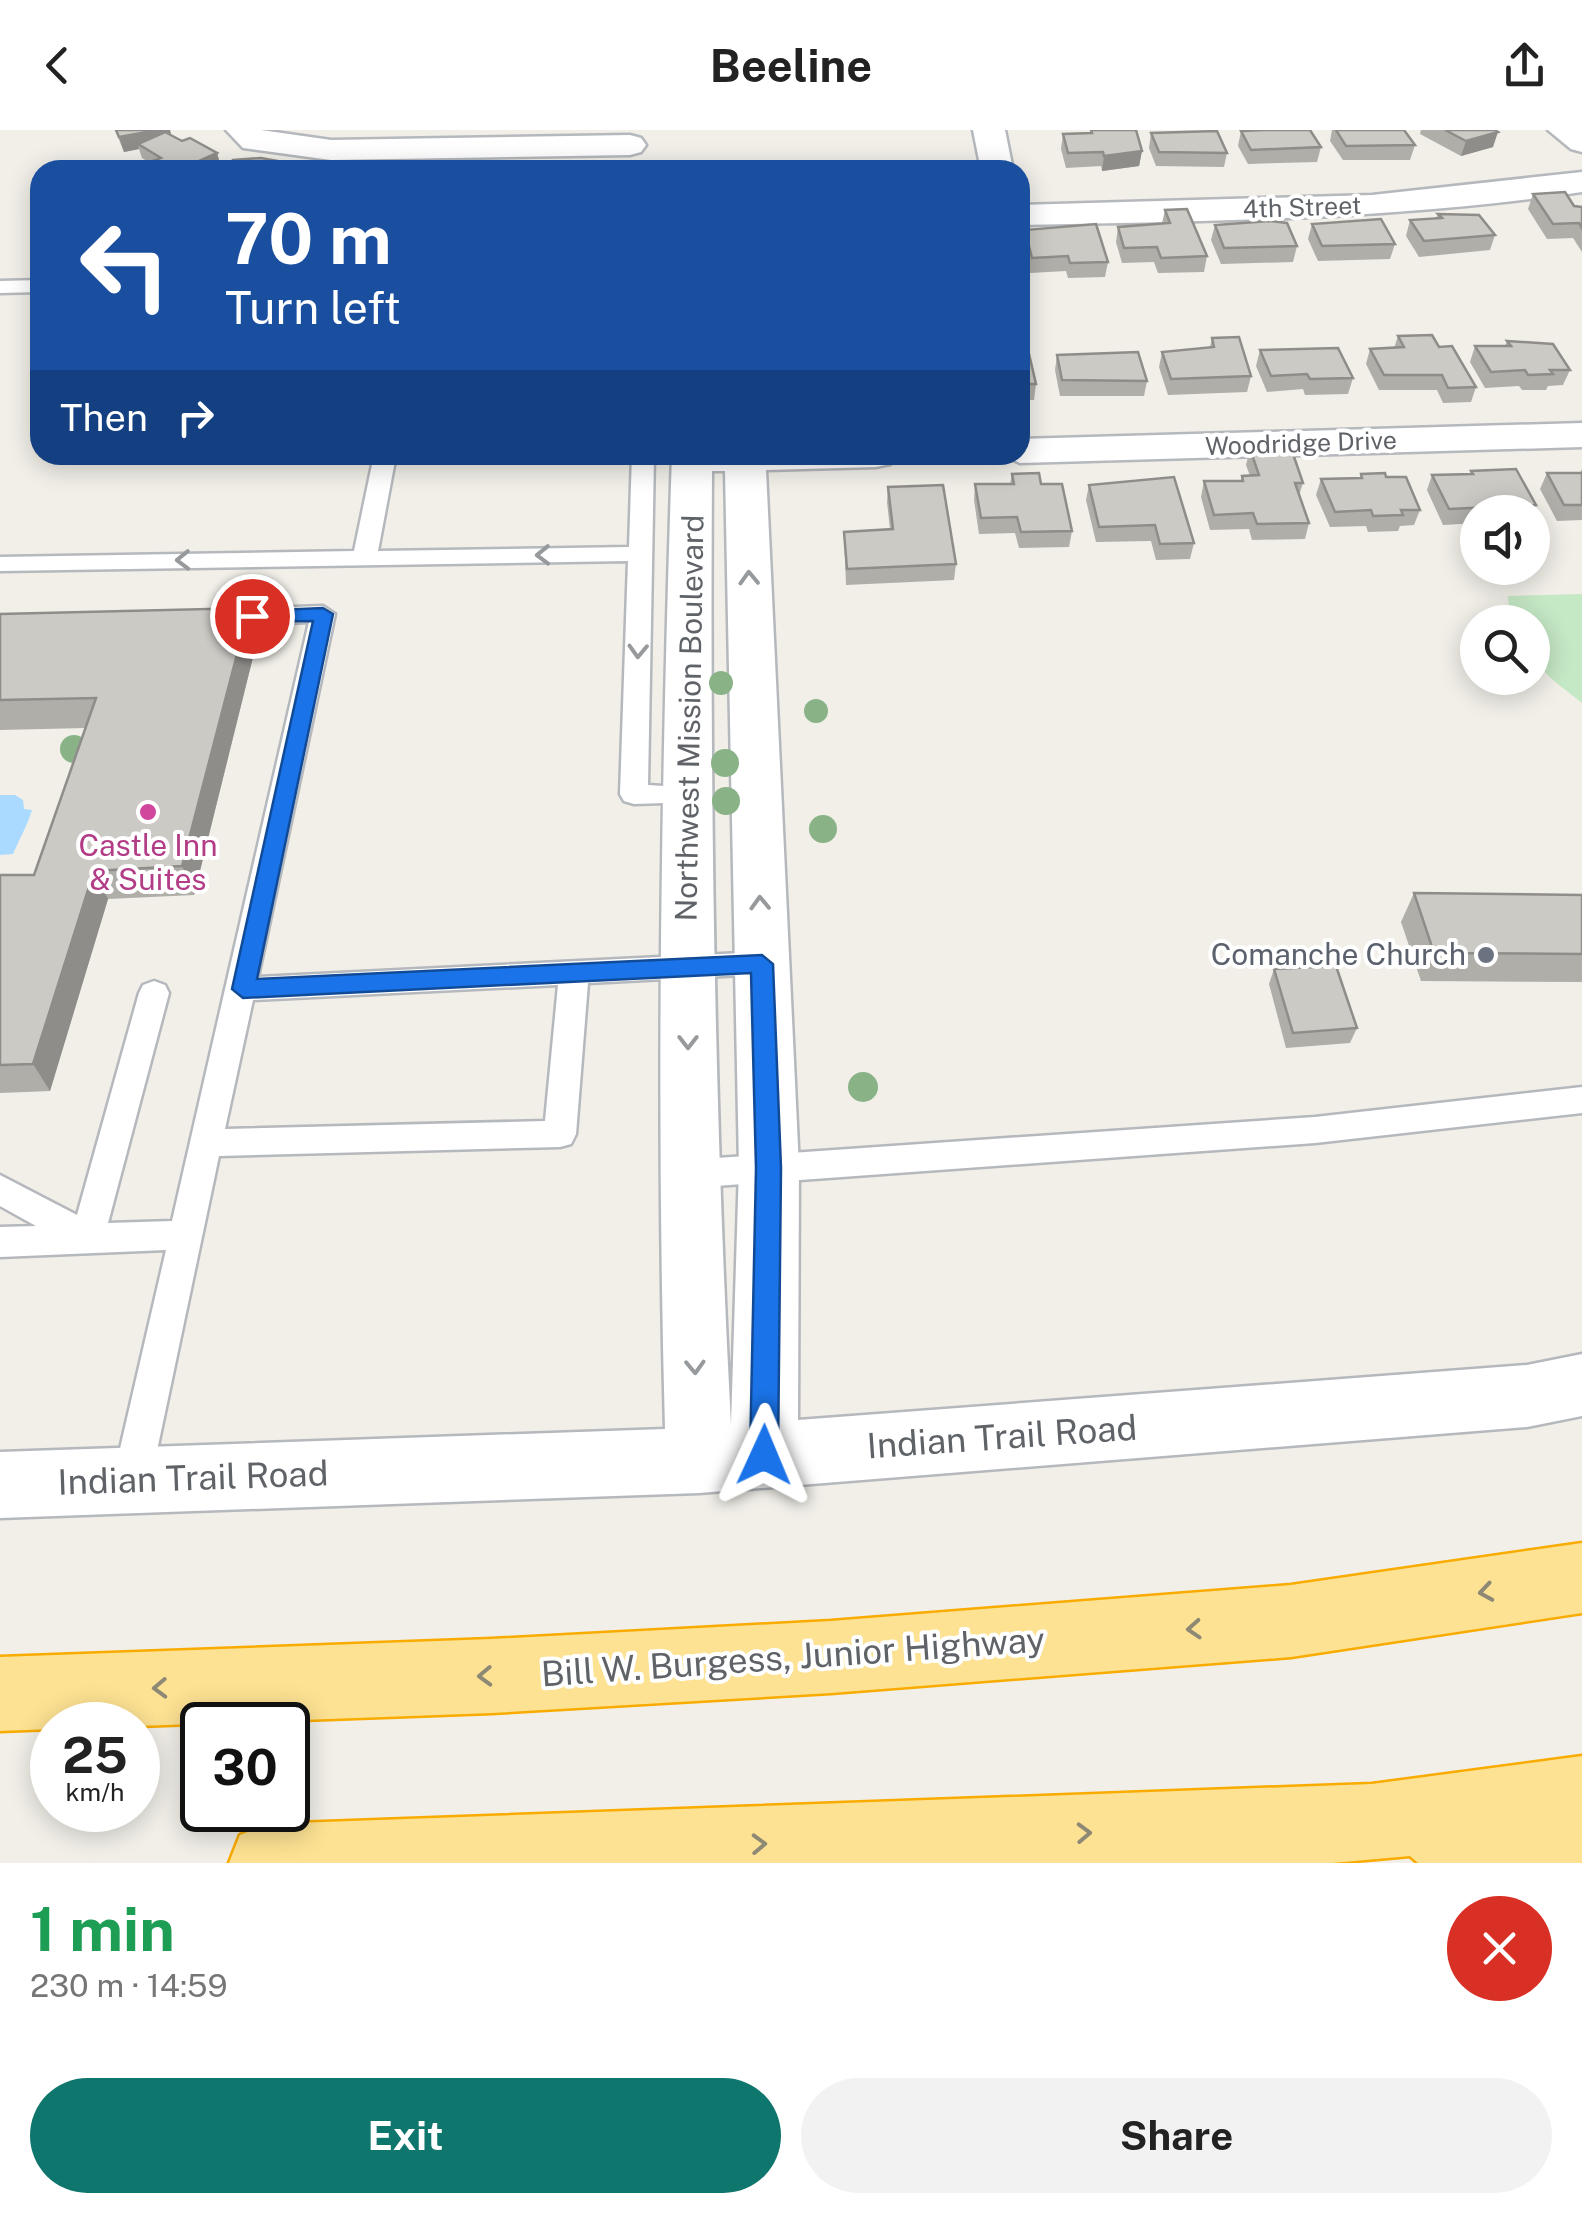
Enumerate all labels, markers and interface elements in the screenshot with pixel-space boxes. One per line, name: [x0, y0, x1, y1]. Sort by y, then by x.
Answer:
icon: back: [30, 38, 85, 93]
icon: share: [1497, 38, 1552, 93]
text: Beeline: [710, 39, 872, 92]
street label: 4th Street: [1242, 190, 1362, 224]
text: 70 m: [225, 197, 392, 280]
icon: left: [60, 200, 190, 330]
text: Turn left: [225, 281, 401, 334]
icon: right: [168, 390, 223, 445]
text: Then: [60, 395, 148, 440]
street label: Woodridge Drive: [1205, 425, 1397, 461]
map controls: [1460, 495, 1550, 695]
button: sound: [1460, 495, 1550, 585]
street label: Northwest Mission Boulevard: [667, 514, 711, 922]
one-way arrow: [535, 544, 550, 566]
one-way arrow: [175, 549, 190, 571]
one-way arrow: [739, 569, 760, 585]
pin: [210, 574, 295, 659]
icon: arrive: [225, 589, 280, 644]
button: search: [1460, 605, 1550, 695]
one-way arrow: [627, 644, 648, 660]
marker: Castle Inn & Suites: [137, 801, 159, 823]
place label: Castle Inn & Suites: [79, 827, 217, 897]
one-way arrow: [750, 894, 771, 910]
place label: Comanche Church: [1211, 936, 1466, 972]
marker: Comanche Church: [1475, 944, 1497, 966]
one-way arrow: [677, 1036, 699, 1051]
one-way arrow: [685, 1360, 706, 1376]
position arrow: [712, 1403, 816, 1507]
street label: Indian Trail Road: [865, 1407, 1138, 1466]
street label: Indian Trail Road: [57, 1452, 329, 1503]
one-way arrow: [1477, 1581, 1494, 1602]
street label: Bill W. Burgess, Junior Highway: [540, 1618, 1046, 1695]
one-way arrow: [1185, 1618, 1201, 1639]
one-way arrow: [477, 1666, 493, 1687]
one-way arrow: [152, 1678, 168, 1699]
speed limit sign: 30: [180, 1702, 310, 1832]
text: 25: [62, 1725, 128, 1784]
text: km/h: [66, 1777, 124, 1807]
one-way arrow: [1076, 1823, 1092, 1844]
one-way arrow: [752, 1834, 768, 1855]
text: 1 min: [30, 1894, 175, 1965]
button: close: [1447, 1896, 1552, 2001]
text: 230 m · 14:59: [30, 1967, 228, 2004]
button: Exit: [30, 2078, 781, 2193]
button: Share: [801, 2078, 1552, 2193]

